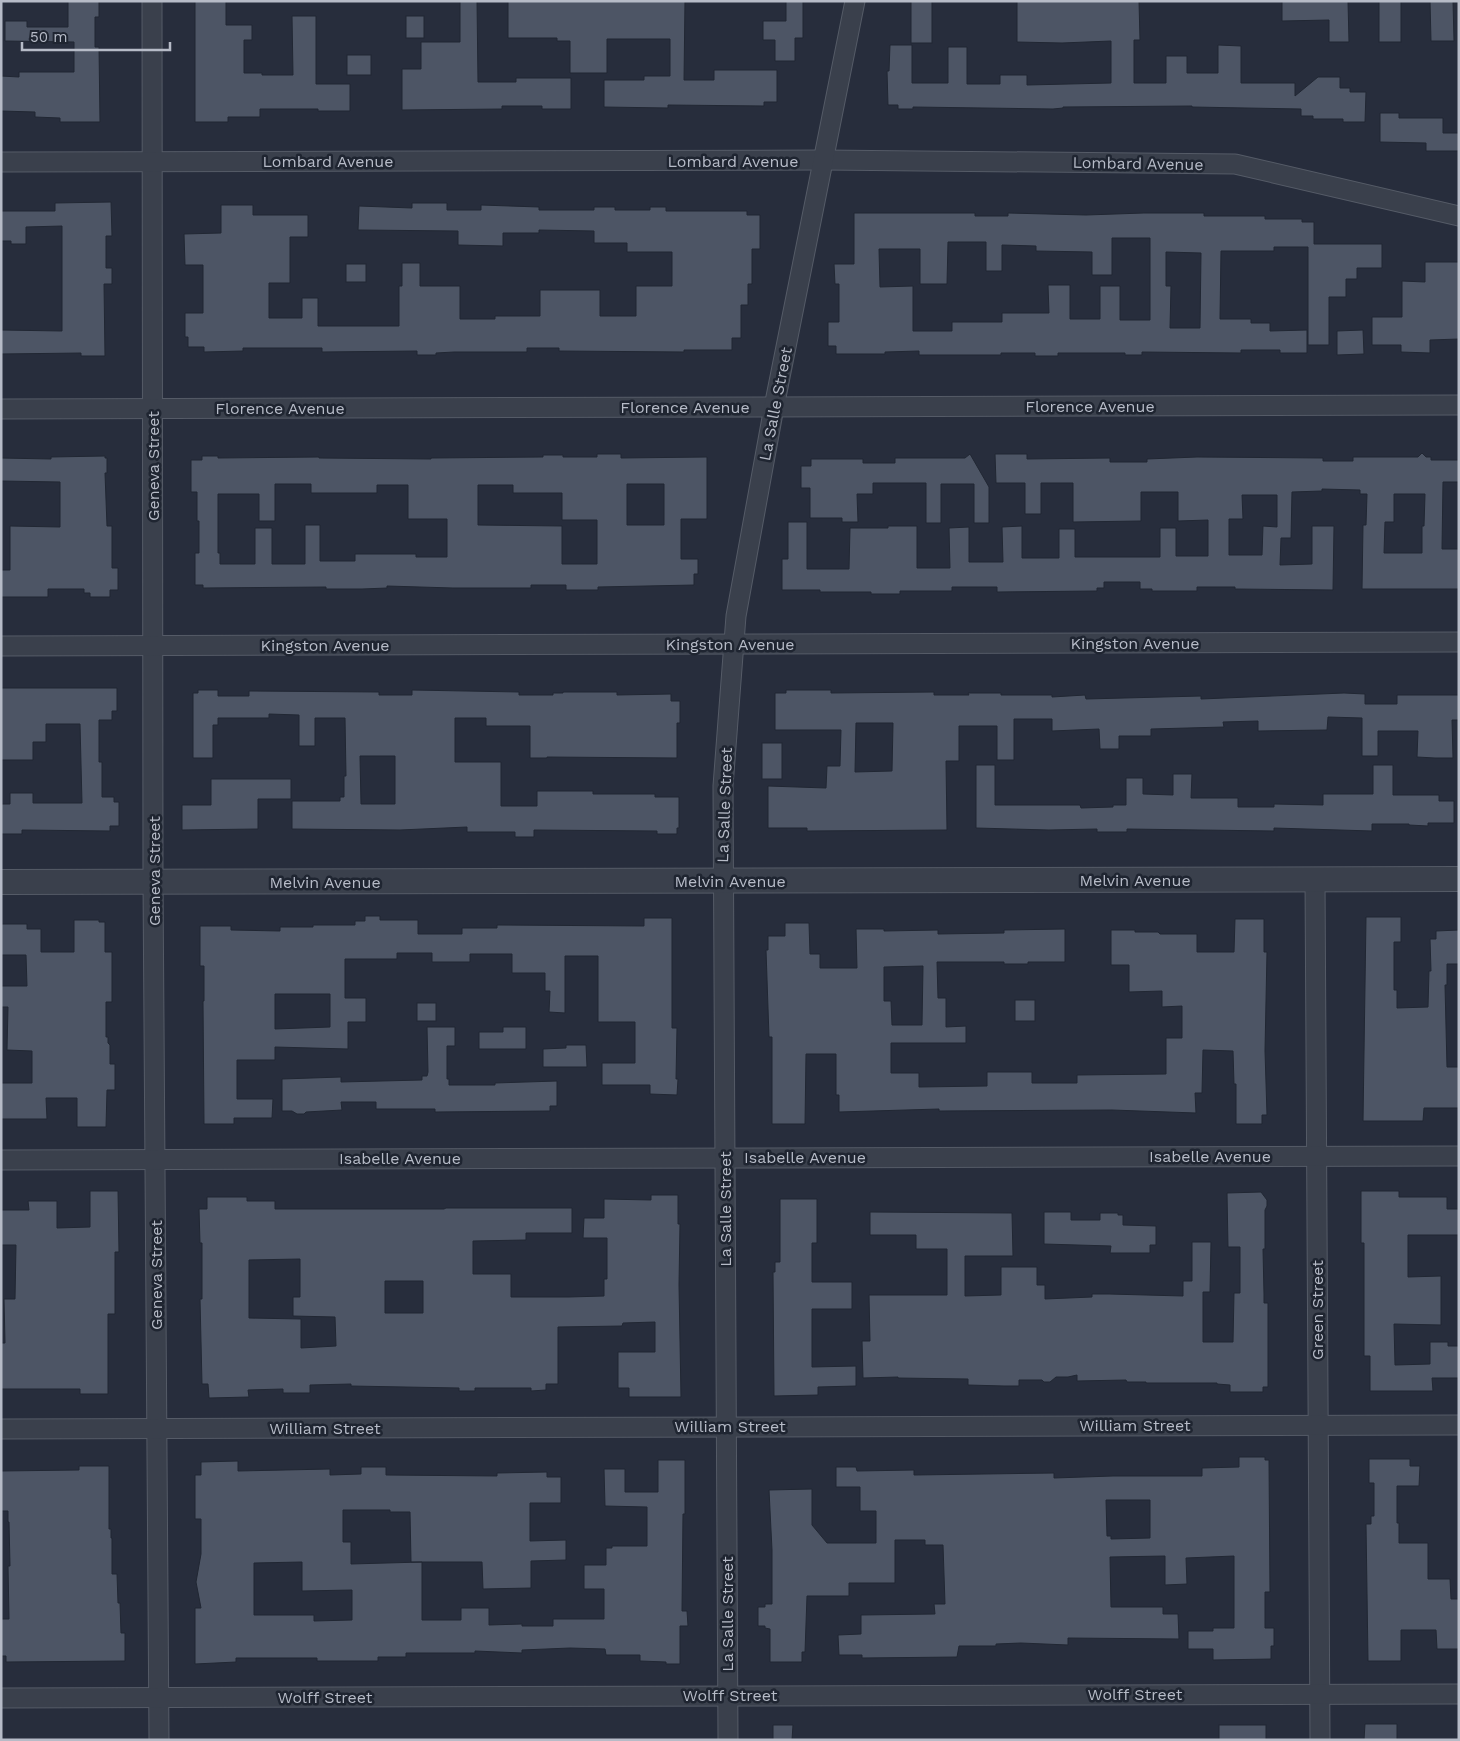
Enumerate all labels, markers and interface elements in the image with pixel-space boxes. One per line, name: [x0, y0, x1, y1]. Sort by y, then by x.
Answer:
scale bar: [22, 20, 170, 52]
text: 50 m: [30, 28, 67, 46]
street label: Lombard Avenue: [263, 152, 393, 171]
street label: Lombard Avenue: [668, 152, 798, 171]
street label: Lombard Avenue: [1072, 153, 1204, 174]
street label: La Salle Street: [755, 345, 796, 463]
street label: Florence Avenue: [1025, 397, 1155, 416]
street label: Florence Avenue: [620, 398, 750, 417]
street label: Florence Avenue: [215, 399, 345, 418]
street label: Geneva Street: [144, 411, 163, 521]
street label: Kingston Avenue: [1070, 634, 1200, 653]
street label: Kingston Avenue: [665, 635, 795, 654]
street label: Kingston Avenue: [260, 636, 390, 655]
street label: La Salle Street: [713, 747, 736, 863]
street label: Geneva Street: [145, 816, 164, 926]
street label: Melvin Avenue: [1079, 871, 1191, 890]
street label: Melvin Avenue: [674, 872, 786, 891]
street label: Melvin Avenue: [269, 873, 381, 892]
street label: Isabelle Avenue: [1149, 1147, 1271, 1166]
street label: Isabelle Avenue: [744, 1148, 866, 1167]
street label: Isabelle Avenue: [339, 1149, 461, 1168]
street label: La Salle Street: [716, 1151, 735, 1267]
street label: Geneva Street: [147, 1220, 166, 1330]
street label: Green Street: [1308, 1260, 1327, 1360]
street label: William Street: [1079, 1416, 1191, 1435]
street label: William Street: [674, 1417, 786, 1436]
street label: William Street: [269, 1419, 381, 1438]
street label: La Salle Street: [718, 1556, 737, 1672]
street label: Wolff Street: [1088, 1685, 1183, 1704]
street label: Wolff Street: [683, 1686, 778, 1705]
street label: Wolff Street: [278, 1688, 373, 1707]

